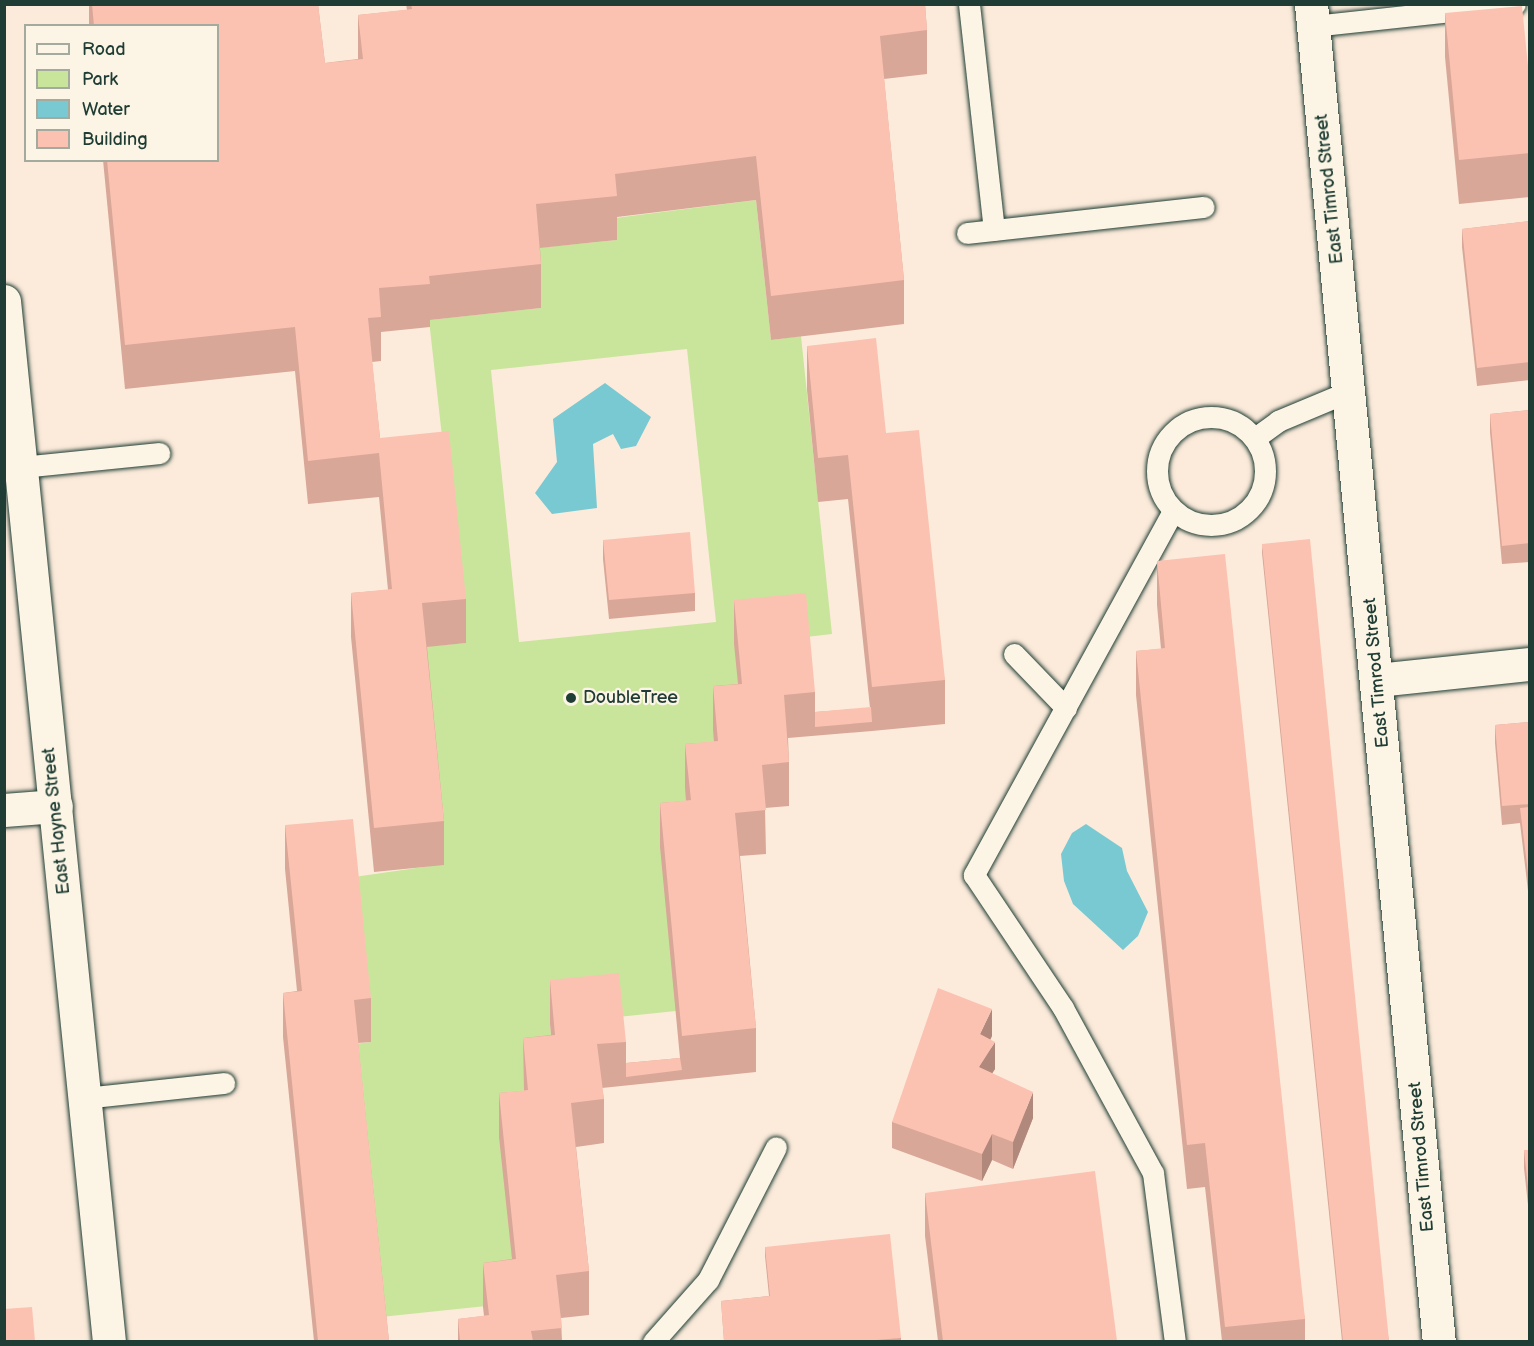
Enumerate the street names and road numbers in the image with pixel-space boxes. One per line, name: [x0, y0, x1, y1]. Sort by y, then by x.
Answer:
street label: East Timrod Street: [1311, 113, 1349, 265]
street label: East Timrod Street: [1360, 597, 1394, 749]
street label: East Hayne Street: [39, 746, 75, 896]
street label: East Timrod Street: [1405, 1081, 1439, 1233]

